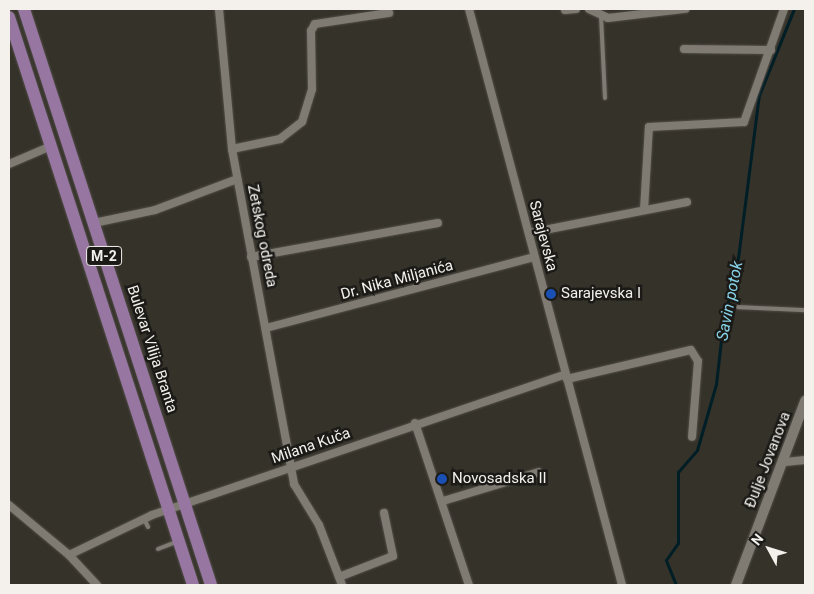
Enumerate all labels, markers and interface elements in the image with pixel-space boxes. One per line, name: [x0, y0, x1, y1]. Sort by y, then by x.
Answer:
street label: Zetskog odreda: [243, 183, 281, 289]
street label: Sarajevska: [525, 199, 561, 273]
road number: M-2: [85, 245, 123, 268]
street label: Dr. Nika Miljanića: [339, 256, 455, 304]
water label: Savin potok: [713, 260, 747, 342]
street label: Bulevar Vilija Branta: [123, 283, 181, 415]
place label: Sarajevska I: [561, 285, 641, 303]
marker: Sarajevska I: [545, 288, 557, 300]
street label: Đulje Jovanova: [741, 409, 795, 511]
street label: Milana Kuča: [269, 424, 353, 468]
place label: Novosadska II: [452, 470, 547, 488]
marker: Novosadska II: [436, 473, 448, 485]
north arrow: [744, 524, 794, 574]
text: N: [748, 531, 767, 548]

